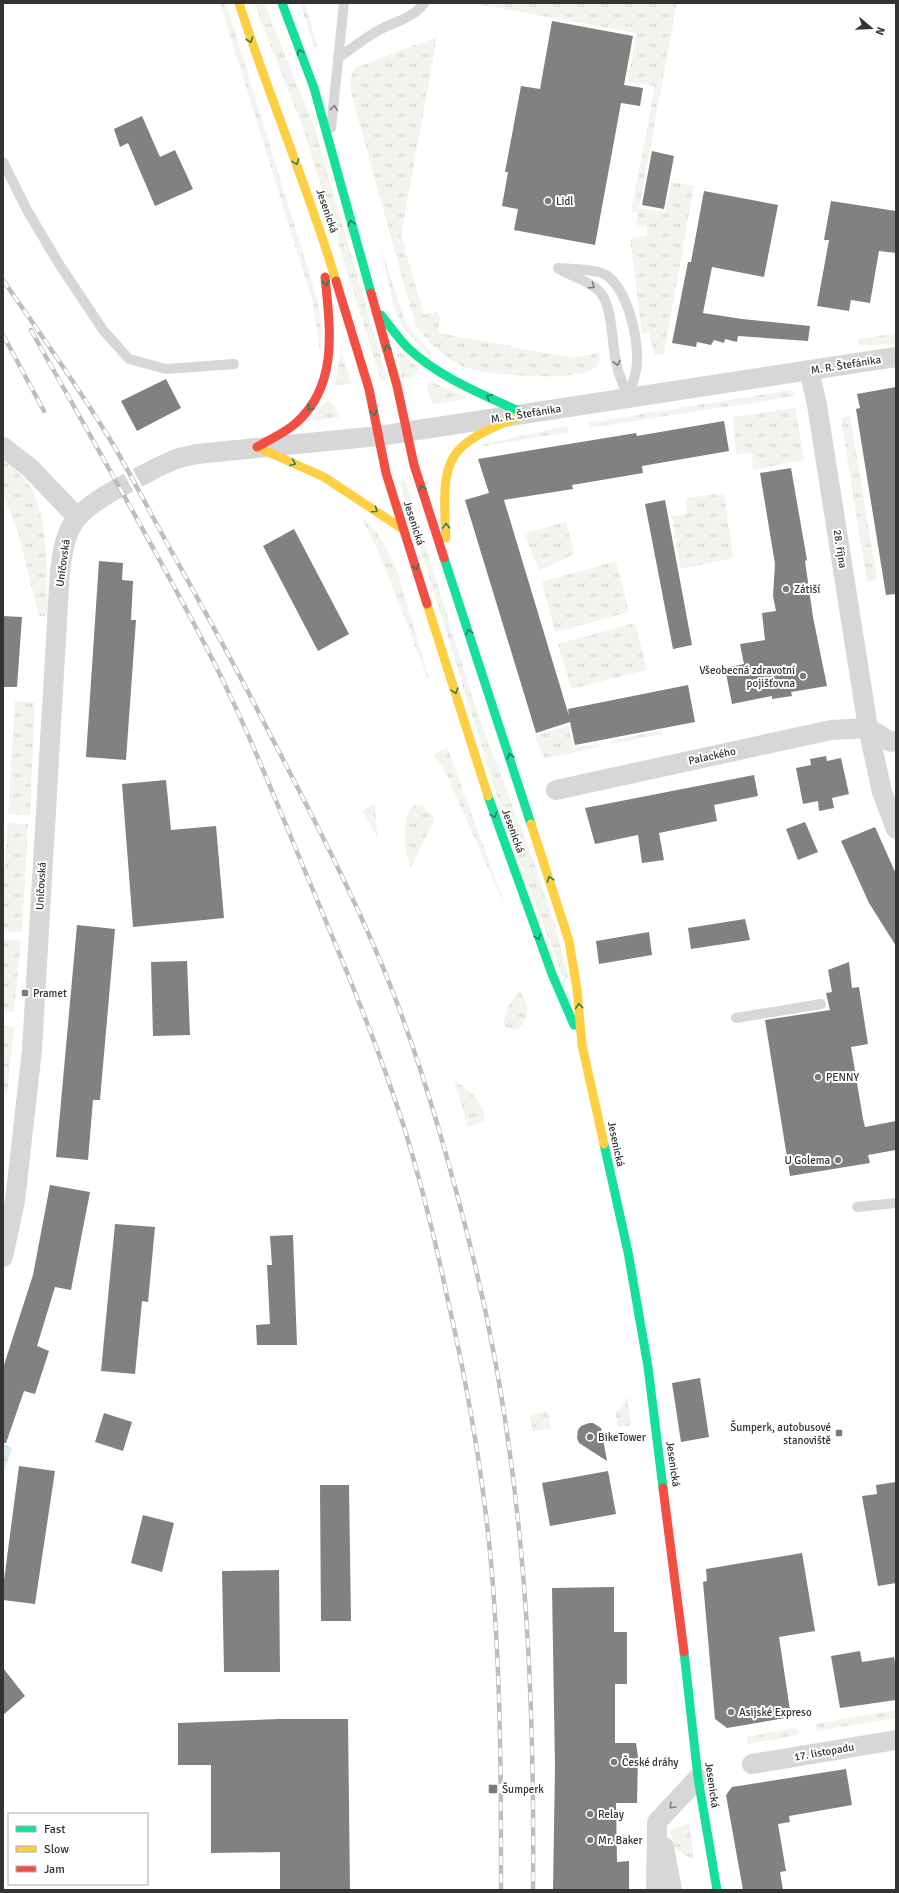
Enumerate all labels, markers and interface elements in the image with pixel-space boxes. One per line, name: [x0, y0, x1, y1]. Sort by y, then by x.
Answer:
north arrow: [851, 8, 891, 48]
text: N: [873, 25, 887, 37]
one-way arrow: [246, 37, 254, 44]
one-way arrow: [297, 48, 305, 55]
one-way arrow: [329, 105, 338, 111]
one-way arrow: [292, 158, 300, 165]
street label: Jesenická: [313, 187, 341, 235]
place label: Lidl: [556, 195, 574, 208]
marker: Lidl: [543, 196, 553, 206]
one-way arrow: [347, 220, 356, 227]
one-way arrow: [321, 280, 330, 287]
one-way arrow: [588, 281, 595, 289]
one-way arrow: [383, 345, 392, 352]
street label: M. R. Štefánika: [810, 352, 882, 377]
one-way arrow: [612, 360, 620, 366]
one-way arrow: [486, 394, 494, 402]
street label: M. R. Štefánika: [490, 401, 562, 426]
one-way arrow: [307, 404, 314, 411]
one-way arrow: [369, 410, 378, 416]
one-way arrow: [289, 458, 296, 466]
one-way arrow: [418, 484, 427, 491]
street label: Jesenická: [401, 499, 427, 547]
one-way arrow: [371, 505, 378, 513]
one-way arrow: [441, 523, 450, 529]
street label: 28. října: [831, 529, 850, 570]
street label: Uničovská: [53, 538, 73, 588]
one-way arrow: [411, 563, 420, 570]
place label: Zátiší: [794, 583, 820, 596]
marker: Zátiší: [781, 584, 791, 594]
one-way arrow: [465, 629, 474, 636]
place label: Všeobecná zdravotní pojišťovna: [699, 664, 795, 690]
marker: Všeobecná zdravotní pojišťovna: [798, 671, 808, 681]
one-way arrow: [450, 687, 459, 694]
street label: Palackého: [687, 745, 737, 767]
one-way arrow: [506, 753, 514, 760]
street label: Jesenická: [499, 807, 527, 855]
one-way arrow: [490, 811, 498, 818]
street label: Uničovská: [33, 861, 49, 910]
one-way arrow: [546, 876, 555, 883]
one-way arrow: [534, 933, 542, 940]
place label: Pramet: [33, 987, 67, 1000]
marker: Pramet: [20, 988, 30, 998]
one-way arrow: [574, 1003, 583, 1009]
place label: PENNY: [826, 1071, 859, 1084]
marker: PENNY: [813, 1072, 823, 1082]
street label: Jesenická: [605, 1120, 627, 1168]
place label: U Golema: [784, 1154, 830, 1167]
marker: U Golema: [833, 1155, 843, 1165]
place label: Šumperk, autobusové stanoviště: [730, 1420, 831, 1447]
marker: Šumperk, autobusové stanoviště: [834, 1428, 844, 1438]
place label: BikeTower: [598, 1431, 646, 1444]
marker: BikeTower: [585, 1432, 595, 1442]
street label: Jesenická: [663, 1440, 683, 1488]
place label: Asijské Expreso: [739, 1706, 812, 1719]
marker: Asijské Expreso: [726, 1707, 736, 1717]
street label: 17. listopadu: [793, 1740, 855, 1764]
place label: České dráhy: [622, 1755, 679, 1769]
marker: České dráhy: [609, 1757, 619, 1767]
street label: Jesenická: [702, 1761, 722, 1809]
place label: Šumperk: [502, 1782, 544, 1796]
marker: Šumperk: [487, 1783, 499, 1795]
one-way arrow: [669, 1802, 676, 1809]
place label: Relay: [598, 1808, 625, 1821]
marker: Relay: [585, 1809, 595, 1819]
legend: [8, 1813, 148, 1885]
text: Fast: [44, 1822, 65, 1837]
place label: Mr. Baker: [598, 1834, 643, 1847]
marker: Mr. Baker: [585, 1835, 595, 1845]
text: Slow: [44, 1842, 69, 1857]
text: Jam: [44, 1862, 65, 1877]

